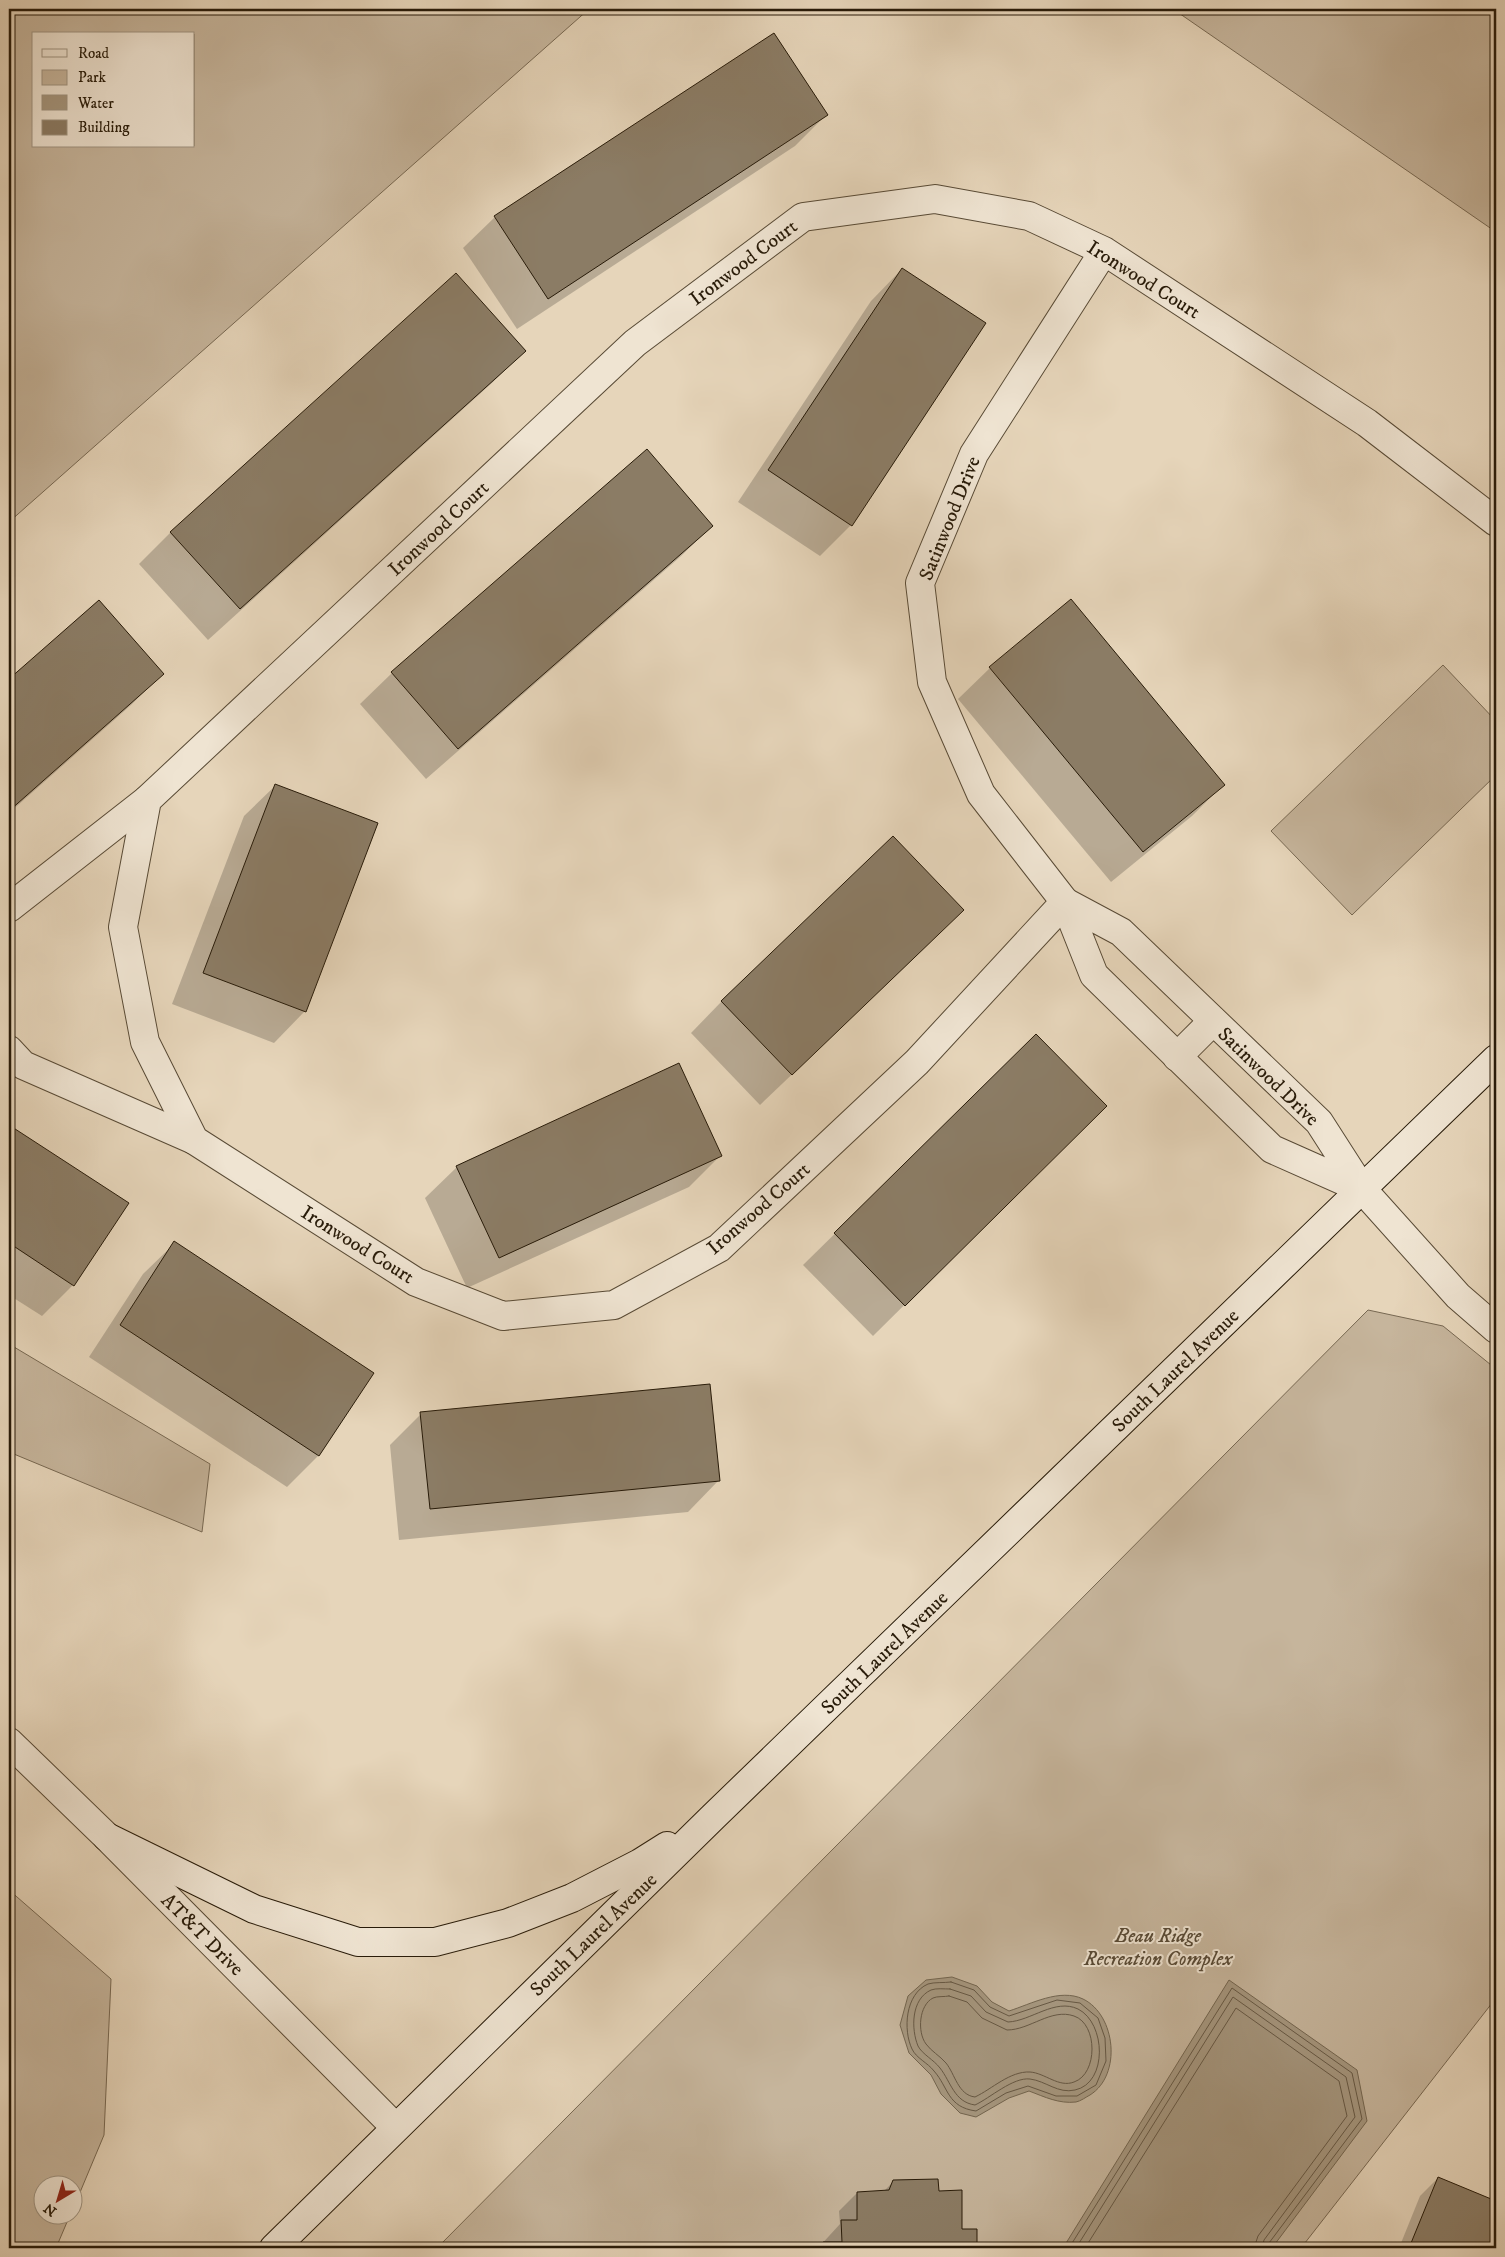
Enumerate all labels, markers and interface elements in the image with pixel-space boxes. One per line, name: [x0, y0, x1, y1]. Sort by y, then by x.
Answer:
legend: [32, 32, 195, 148]
text: Road: [78, 44, 110, 63]
text: Park: [78, 68, 107, 87]
text: Water: [77, 94, 114, 113]
text: Building: [78, 118, 130, 137]
street label: Ironwood Court: [685, 214, 803, 312]
street label: Ironwood Court: [1082, 236, 1204, 325]
street label: Satinwood Drive: [914, 453, 987, 584]
street label: Ironwood Court: [383, 476, 495, 582]
street label: Satinwood Drive: [1212, 1022, 1324, 1132]
street label: Ironwood Court: [702, 1157, 816, 1261]
street label: Ironwood Court: [296, 1201, 418, 1290]
street label: South Laurel Avenue: [1107, 1304, 1245, 1438]
street label: South Laurel Avenue: [816, 1586, 954, 1720]
street label: South Laurel Avenue: [525, 1868, 663, 2002]
street label: AT&T Drive: [155, 1888, 249, 1982]
park label: Beau Ridge Recreation Complex: [1083, 1924, 1234, 1972]
north arrow: [32, 2174, 82, 2224]
text: N: [40, 2199, 61, 2220]

